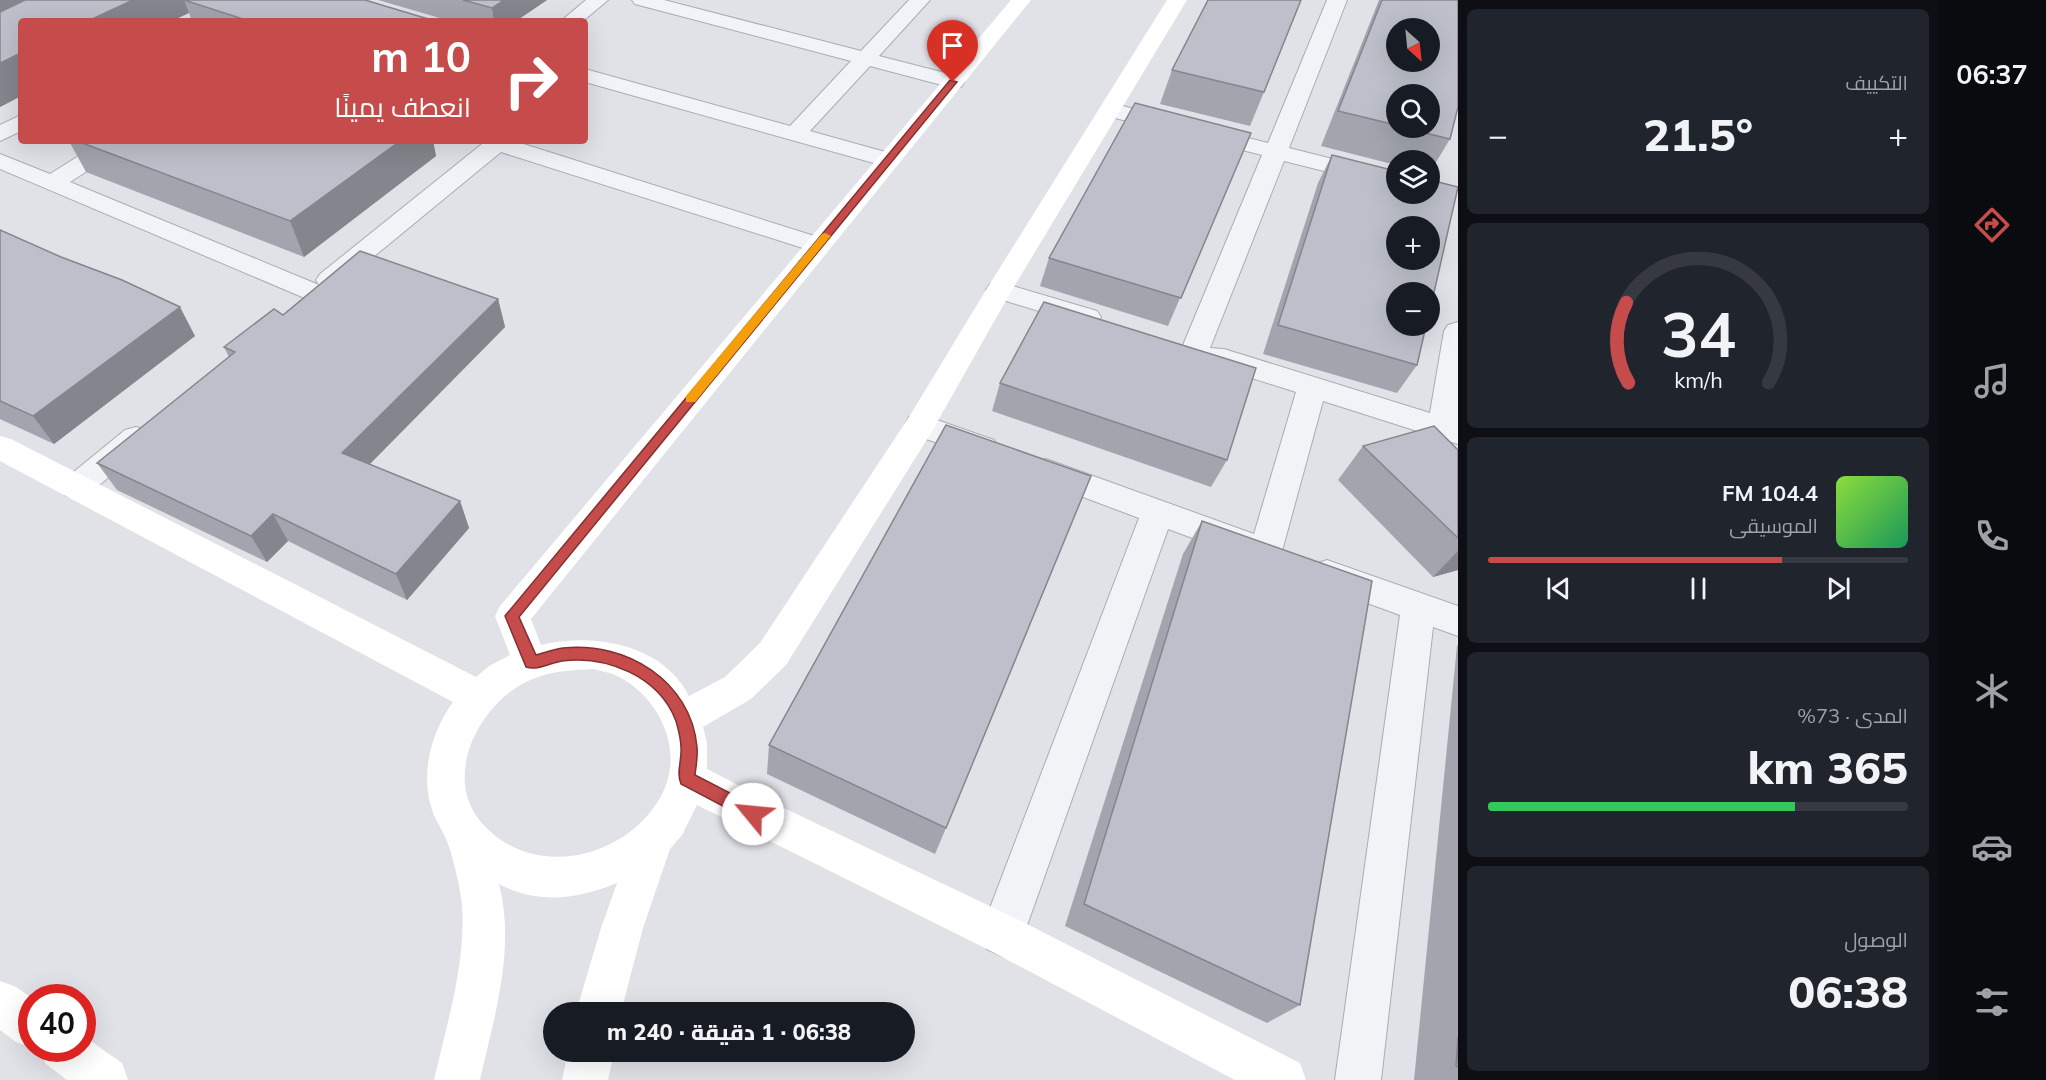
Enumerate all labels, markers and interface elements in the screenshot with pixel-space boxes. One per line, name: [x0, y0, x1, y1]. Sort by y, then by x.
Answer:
north arrow: [1386, 18, 1440, 72]
map controls: [1386, 18, 1440, 336]
pin: [927, 20, 978, 82]
icon: arrive: [936, 29, 969, 62]
text: 10 m: [371, 30, 471, 83]
icon: right: [492, 42, 570, 120]
text: 06:37: [1956, 57, 2028, 91]
text: التكييف: [1845, 70, 1908, 95]
button: search: [1386, 84, 1440, 138]
text: انعطف يمينًا: [334, 90, 471, 124]
text: 21.5°: [1643, 106, 1753, 162]
text: −: [1488, 114, 1508, 155]
text: +: [1888, 114, 1908, 155]
button: layers: [1386, 150, 1440, 204]
icon: directions: [1971, 204, 2013, 246]
button: +: [1386, 216, 1440, 270]
button: −: [1386, 282, 1440, 336]
text: 34: [1661, 294, 1735, 373]
icon: music: [1971, 360, 2013, 402]
text: km/h: [1674, 366, 1722, 393]
text: 104.4 FM: [1722, 479, 1818, 507]
text: الموسيقى: [1729, 513, 1818, 538]
icon: phone: [1971, 515, 2013, 557]
icon: previous: [1542, 572, 1575, 605]
icon: pause: [1682, 572, 1715, 605]
icon: next: [1822, 572, 1855, 605]
icon: climate: [1971, 670, 2013, 712]
text: المدى · 73%: [1797, 703, 1908, 728]
text: 365 km: [1747, 739, 1908, 795]
position arrow: [721, 782, 785, 846]
icon: car: [1971, 826, 2013, 868]
text: الوصول: [1844, 927, 1908, 952]
text: 06:38: [1788, 963, 1908, 1019]
icon: filters: [1971, 981, 2013, 1023]
speed limit sign: 40: [18, 984, 96, 1062]
text: 06:38 · 1 دقيقة · 240 m: [607, 1018, 851, 1046]

